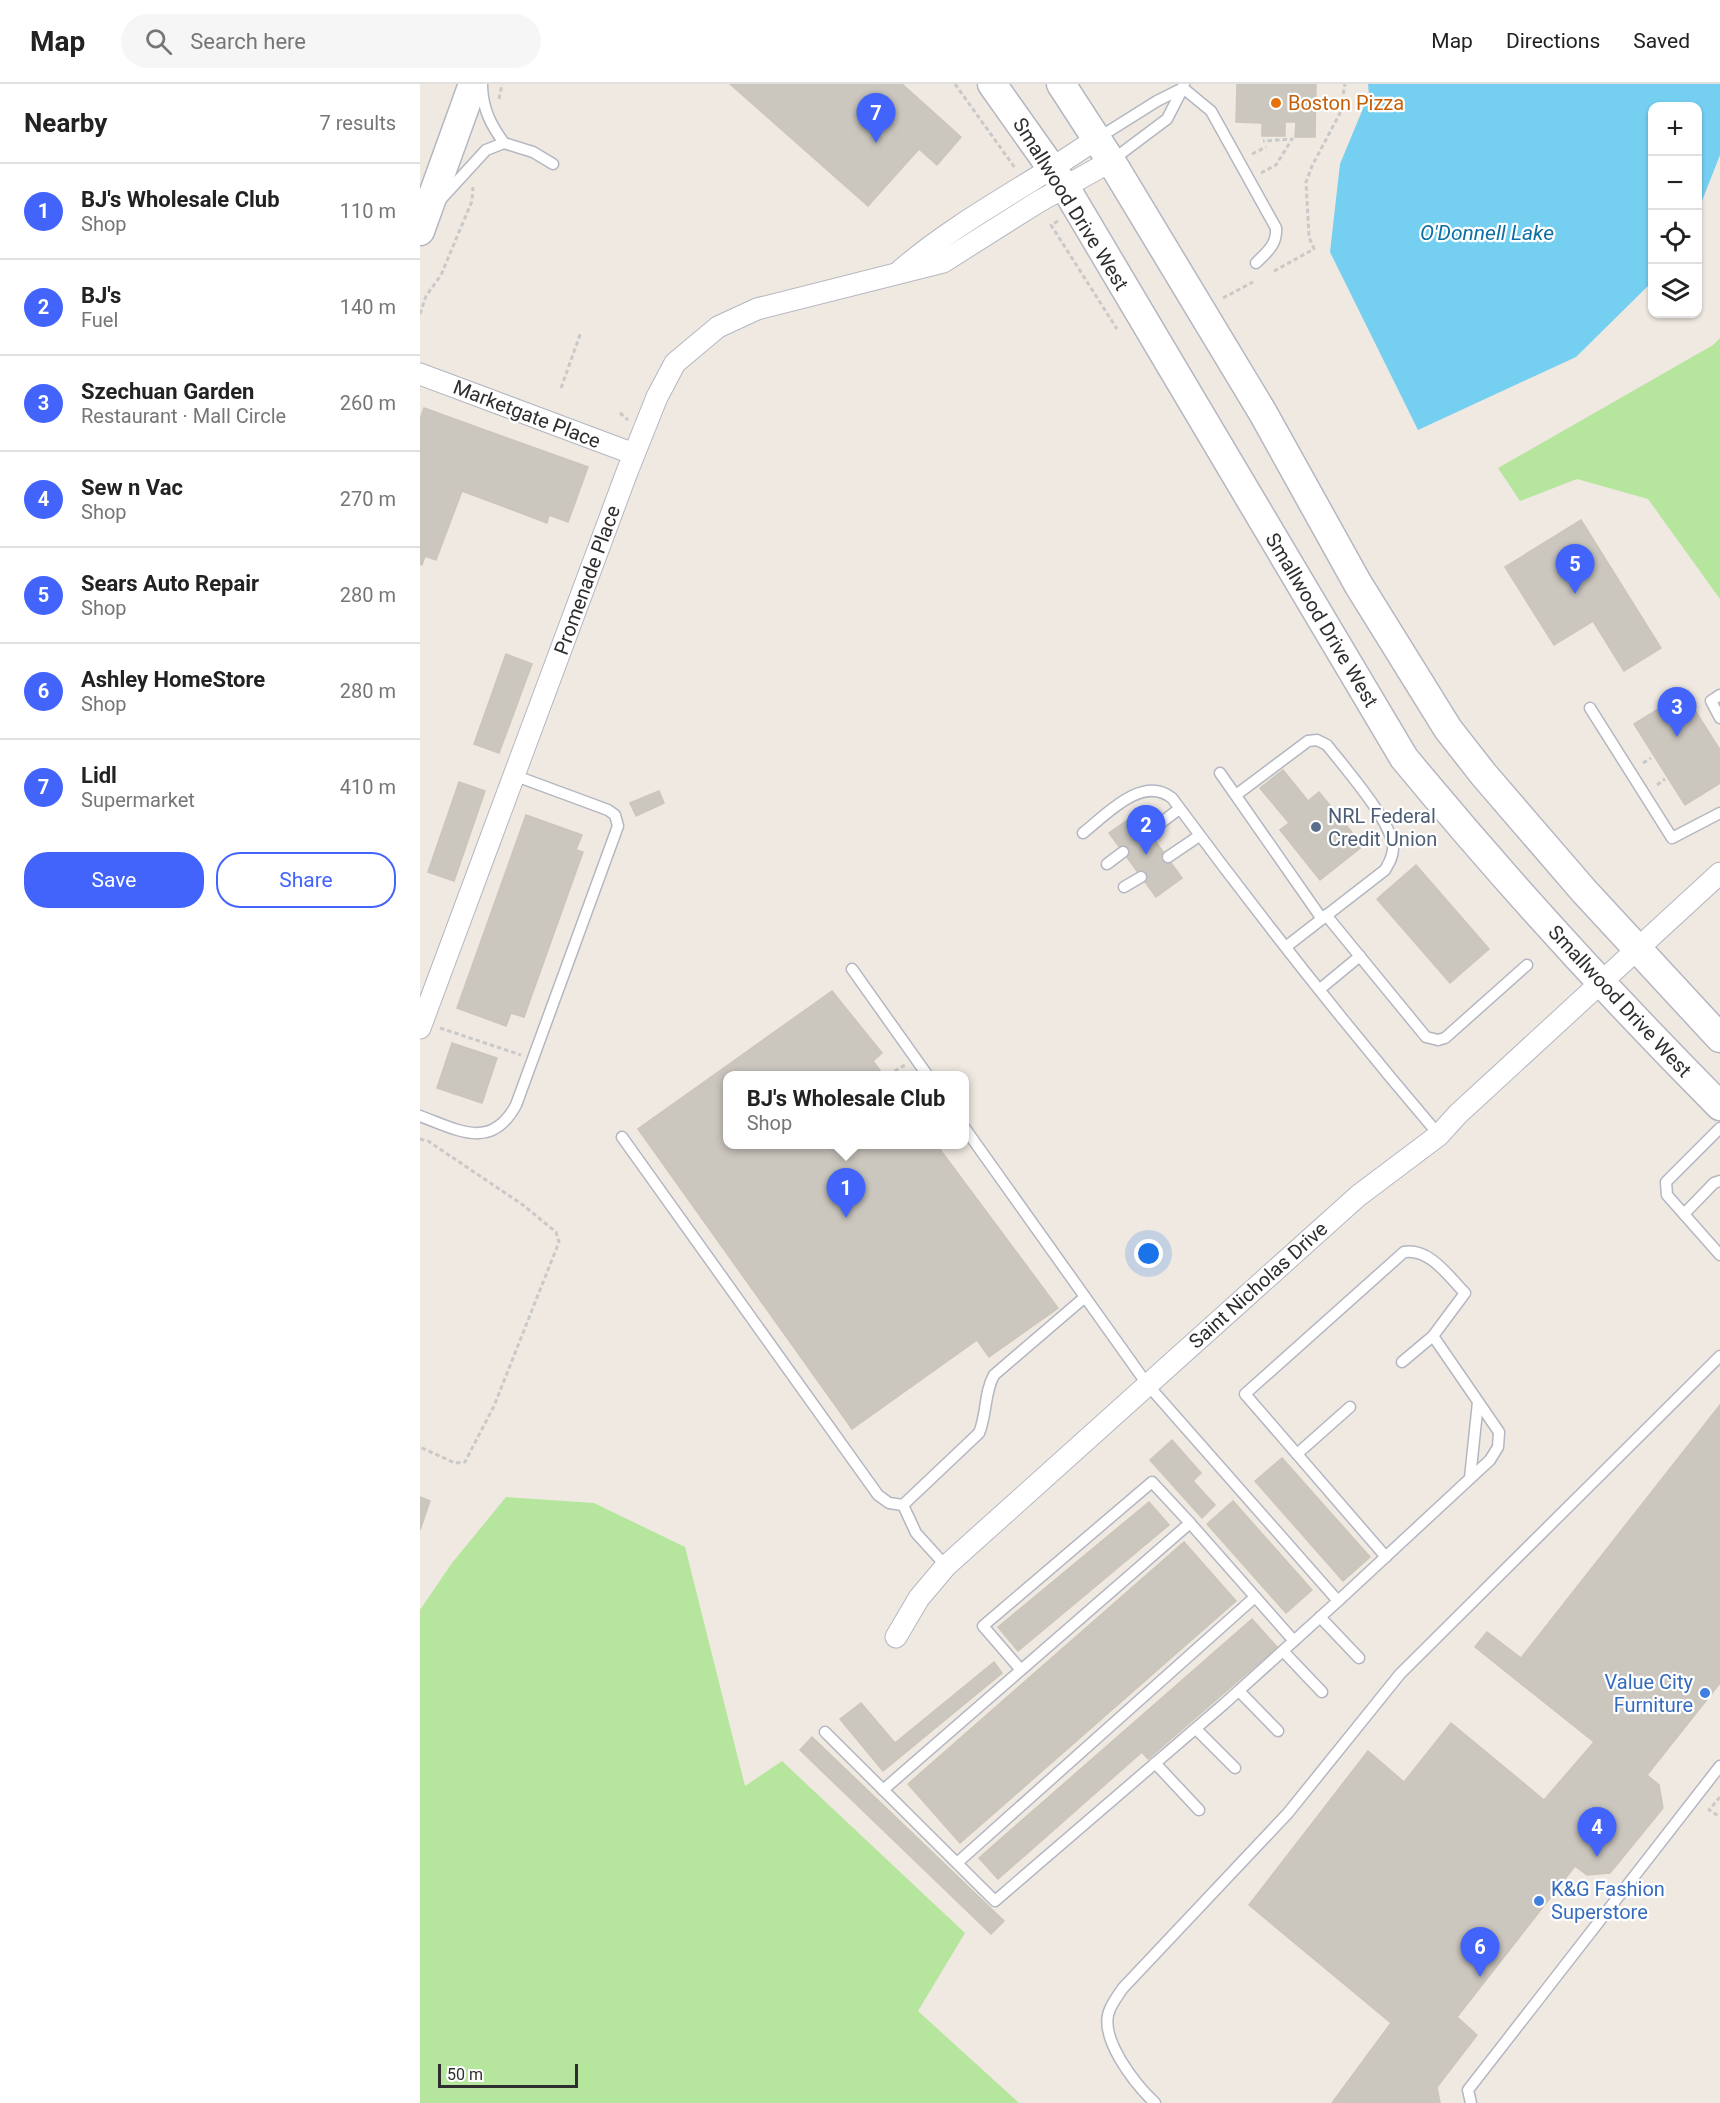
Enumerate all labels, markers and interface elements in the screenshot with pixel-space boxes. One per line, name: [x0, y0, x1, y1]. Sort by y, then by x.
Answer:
search box: [121, 14, 541, 68]
text: Map: [30, 25, 85, 58]
icon: search: [142, 25, 175, 58]
text: Search here: [190, 29, 306, 54]
text: Map: [1431, 29, 1473, 53]
text: Directions: [1506, 29, 1600, 53]
text: Saved: [1633, 29, 1690, 53]
place label: Boston Pizza: [1288, 91, 1404, 115]
pin: 7: [856, 94, 896, 143]
marker: Boston Pizza: [1269, 96, 1283, 110]
map controls: [1648, 102, 1702, 318]
button: +: [1648, 102, 1702, 156]
text: Nearby: [24, 108, 107, 138]
text: 7 results: [320, 111, 396, 135]
street label: Smallwood Drive West: [1008, 113, 1134, 295]
button: −: [1648, 156, 1702, 210]
text: BJ's Wholesale Club: [81, 187, 280, 212]
text: 1: [38, 199, 49, 223]
text: 110 m: [340, 199, 396, 223]
button: locate: [1648, 210, 1702, 264]
text: Shop: [81, 212, 127, 236]
water label: O'Donnell Lake: [1420, 221, 1554, 245]
button: layers: [1648, 264, 1702, 318]
text: BJ's: [81, 283, 121, 308]
text: 2: [38, 295, 49, 319]
text: 140 m: [340, 295, 396, 319]
text: Fuel: [81, 308, 118, 332]
street label: Marketgate Place: [450, 375, 604, 453]
text: Szechuan Garden: [81, 379, 254, 404]
text: 3: [38, 391, 49, 415]
text: 260 m: [340, 391, 396, 415]
text: Restaurant · Mall Circle: [81, 404, 286, 428]
text: Sew n Vac: [81, 475, 183, 500]
text: 4: [38, 487, 49, 511]
text: 270 m: [340, 487, 396, 511]
text: Shop: [81, 500, 127, 524]
street label: Promenade Place: [549, 502, 625, 658]
street label: Smallwood Drive West: [1260, 529, 1384, 711]
pin: 5: [1556, 544, 1594, 594]
text: Sears Auto Repair: [81, 571, 259, 596]
text: 5: [38, 583, 49, 607]
text: 280 m: [340, 583, 396, 607]
text: Shop: [81, 596, 127, 620]
text: Ashley HomeStore: [81, 667, 265, 692]
text: 6: [38, 679, 49, 703]
text: 280 m: [340, 679, 396, 703]
pin: 3: [1658, 688, 1696, 737]
text: Shop: [81, 692, 127, 716]
text: Lidl: [81, 763, 117, 788]
text: 7: [38, 775, 49, 799]
text: 410 m: [340, 775, 396, 799]
text: Supermarket: [81, 788, 195, 812]
place label: NRL Federal Credit Union: [1328, 804, 1437, 851]
pin: 2: [1126, 806, 1166, 855]
marker: NRL Federal Credit Union: [1309, 820, 1323, 834]
button: Save: [24, 852, 204, 908]
button: Share: [216, 852, 396, 908]
street label: Smallwood Drive West: [1543, 920, 1697, 1082]
popup: [723, 1071, 969, 1149]
text: BJ's Wholesale Club: [747, 1086, 945, 1111]
text: Shop: [747, 1111, 792, 1135]
pin: 1: [826, 1168, 866, 1218]
street label: Saint Nicholas Drive: [1184, 1216, 1332, 1354]
your location: [1134, 1239, 1163, 1268]
place label: Value City Furniture: [1604, 1670, 1694, 1717]
marker: Value City Furniture: [1698, 1686, 1712, 1700]
pin: 4: [1578, 1808, 1616, 1857]
place label: K&G Fashion Superstore: [1551, 1877, 1665, 1924]
marker: K&G Fashion Superstore: [1532, 1894, 1546, 1908]
pin: 6: [1460, 1928, 1500, 1977]
scale bar: [438, 2061, 578, 2088]
text: 50 m: [447, 2065, 483, 2084]

